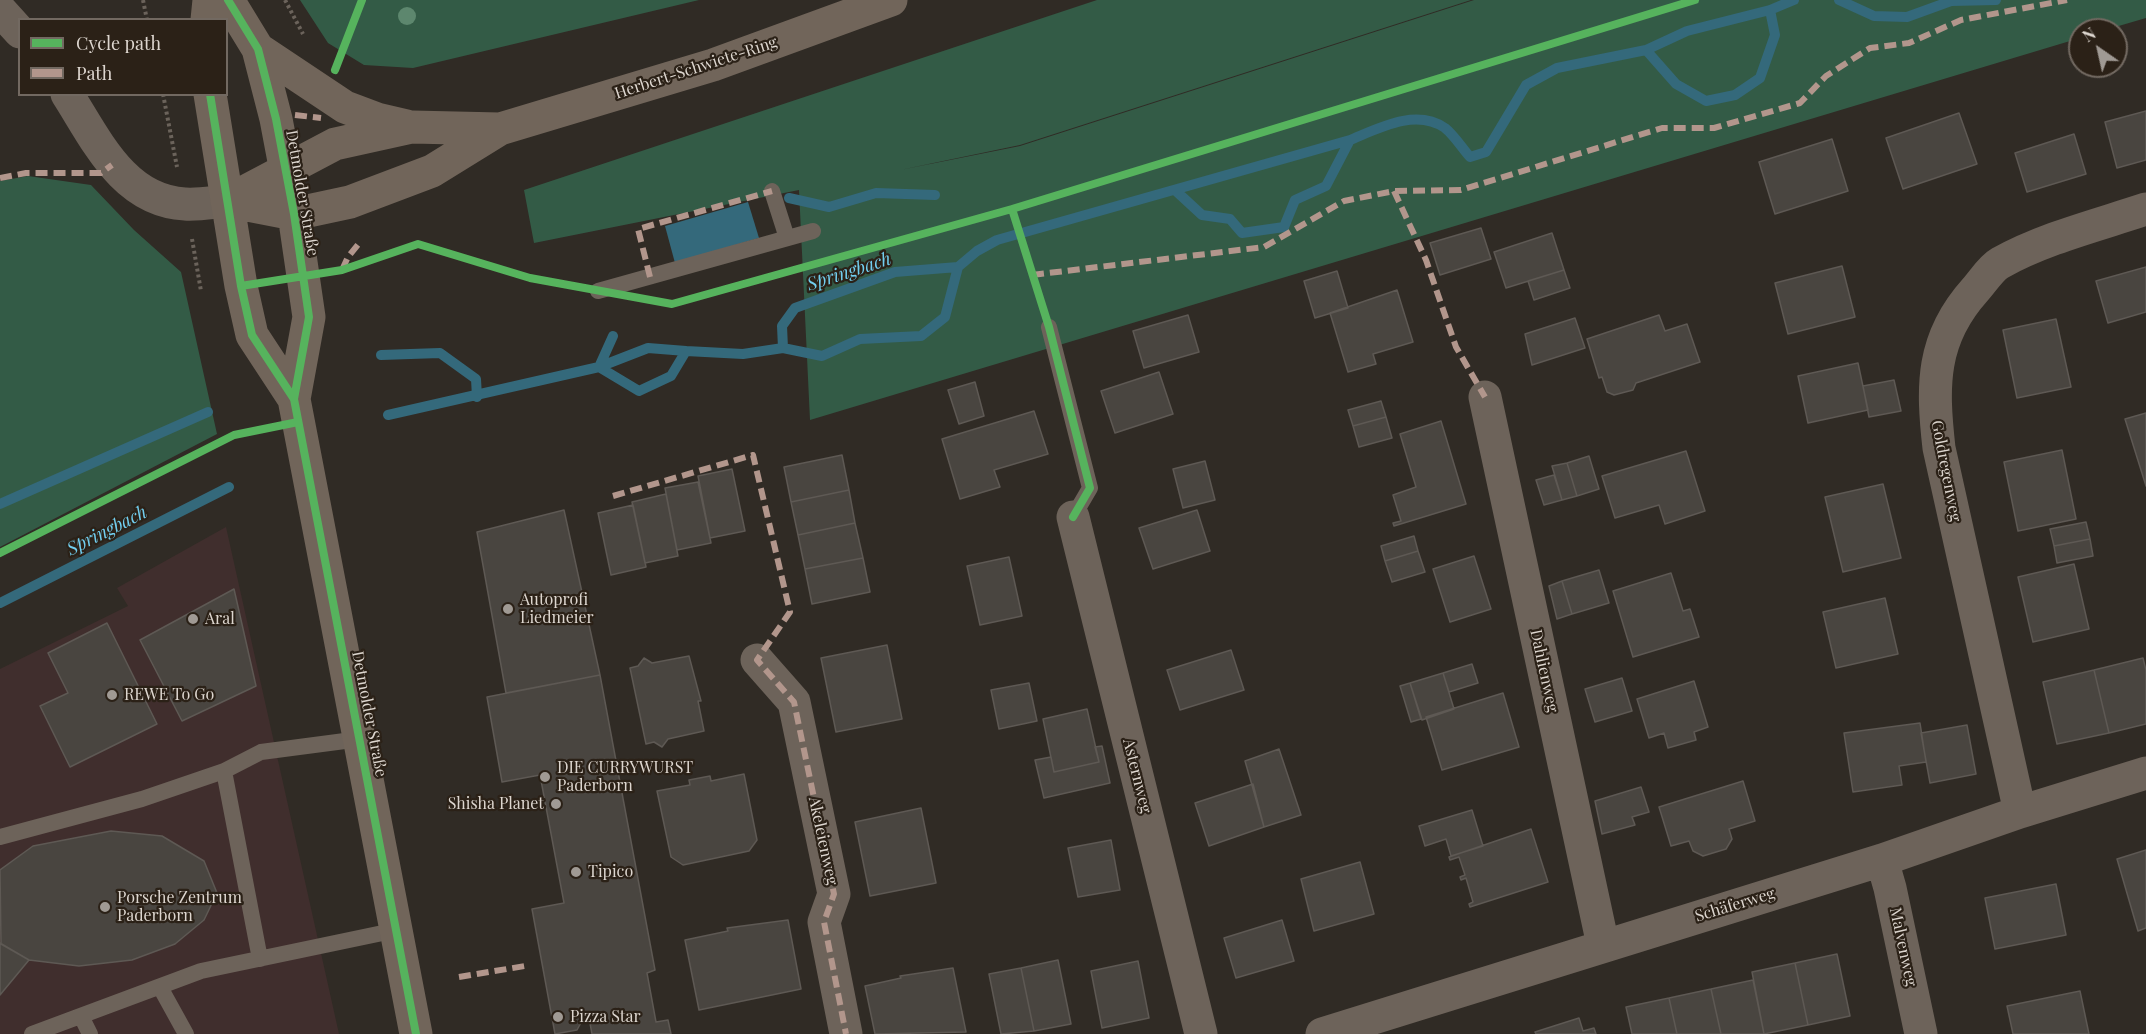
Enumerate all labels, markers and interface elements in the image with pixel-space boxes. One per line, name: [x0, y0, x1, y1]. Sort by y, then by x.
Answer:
legend: [18, 18, 228, 96]
north arrow: [2068, 18, 2128, 78]
text: N: [2078, 22, 2099, 46]
text: Cycle path: [76, 31, 161, 55]
street label: Herbert-Schwiete-Ring: [612, 33, 780, 103]
text: Path: [76, 61, 112, 85]
street label: Detmolder Straße: [281, 128, 323, 258]
water label: Springbach: [804, 248, 894, 296]
street label: Goldregenweg: [1927, 419, 1965, 523]
water label: Springbach: [63, 502, 151, 560]
place label: Autoprofi Liedmeier: [520, 590, 594, 628]
marker: Autoprofi Liedmeier: [501, 602, 515, 616]
place label: Aral: [205, 609, 235, 629]
marker: Aral: [186, 612, 200, 626]
street label: Dahlienweg: [1526, 628, 1562, 714]
street label: Detmolder Straße: [347, 649, 391, 779]
place label: REWE To Go: [124, 685, 214, 705]
marker: REWE To Go: [105, 688, 119, 702]
street label: Asternweg: [1118, 737, 1156, 815]
place label: DIE CURRYWURST Paderborn: [557, 758, 693, 796]
marker: DIE CURRYWURST Paderborn: [538, 770, 552, 784]
place label: Shisha Planet: [448, 794, 544, 814]
street label: Akeleienweg: [804, 795, 842, 887]
marker: Shisha Planet: [549, 797, 563, 811]
place label: Tipico: [588, 862, 633, 882]
marker: Tipico: [569, 865, 583, 879]
street label: Schäferweg: [1693, 884, 1777, 926]
place label: Porsche Zentrum Paderborn: [117, 888, 242, 926]
marker: Porsche Zentrum Paderborn: [98, 900, 112, 914]
street label: Malvenweg: [1885, 906, 1921, 988]
place label: Pizza Star: [570, 1007, 641, 1027]
marker: Pizza Star: [551, 1010, 565, 1024]

